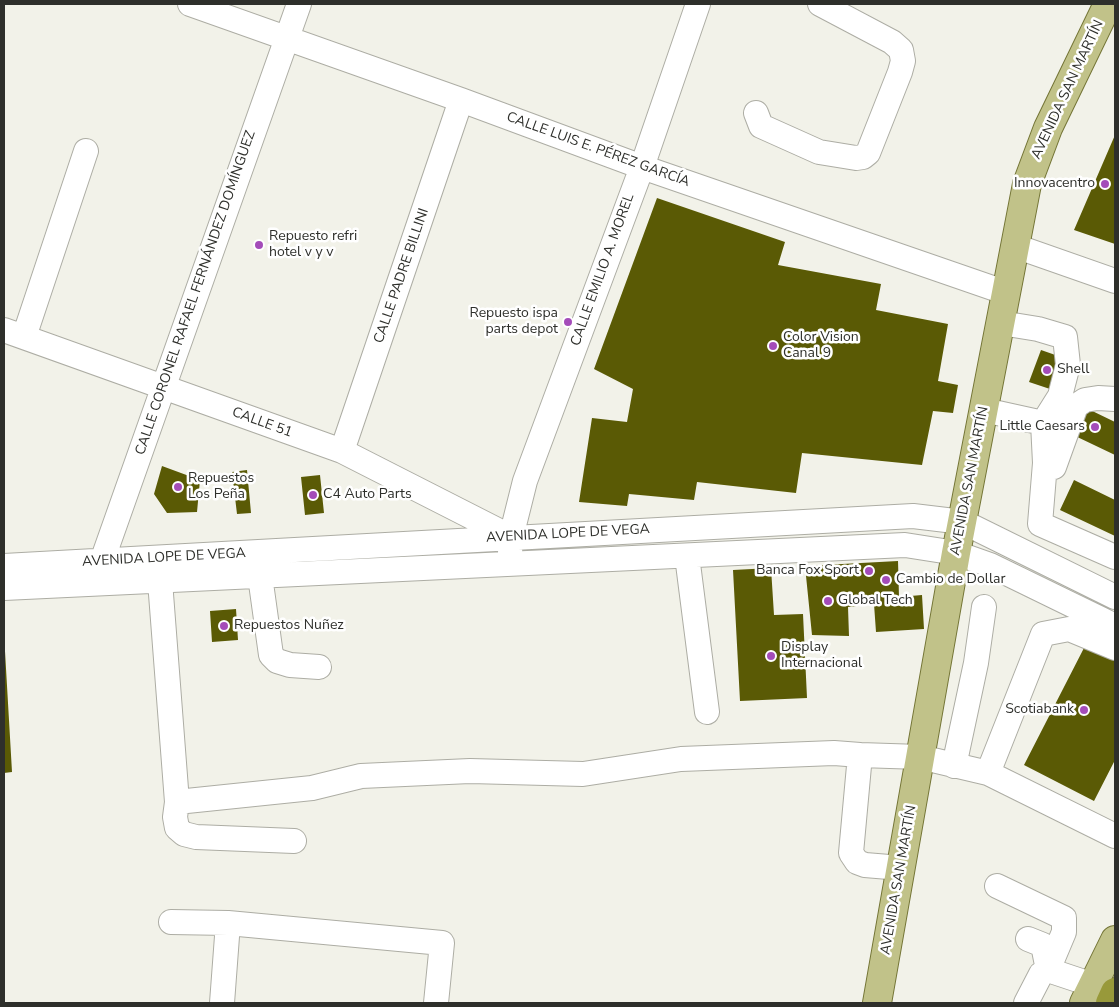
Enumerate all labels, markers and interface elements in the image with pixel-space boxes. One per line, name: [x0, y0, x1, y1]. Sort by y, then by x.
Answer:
street label: AVENIDA SAN MARTÍN: [1028, 18, 1108, 162]
street label: CALLE LUIS E. PÉREZ GARCÍA: [504, 109, 692, 191]
street label: CALLE CORONEL RAFAEL FERNÁNDEZ DOMÍNGUEZ: [132, 129, 260, 457]
place label: Innovacentro: [1014, 176, 1095, 192]
marker: Innovacentro: [1099, 178, 1111, 190]
street label: CALLE EMILIO A. MOREL: [568, 192, 638, 348]
street label: CALLE PADRE BILLINI: [371, 206, 433, 346]
place label: Repuesto refri hotel v y v: [269, 229, 357, 262]
marker: Repuesto refri hotel v y v: [253, 239, 265, 251]
place label: Repuesto ispa parts depot: [469, 306, 558, 338]
marker: Repuesto ispa parts depot: [562, 316, 574, 328]
place label: Color Vision Canal 9: [783, 330, 859, 362]
marker: Color Vision Canal 9: [767, 340, 779, 352]
place label: Shell: [1057, 362, 1089, 378]
marker: Shell: [1041, 364, 1053, 376]
street label: CALLE 51: [229, 404, 295, 442]
street label: AVENIDA SAN MARTÍN: [947, 405, 993, 557]
place label: Little Caesars: [1000, 419, 1085, 435]
marker: Little Caesars: [1089, 421, 1101, 433]
place label: Repuestos Los Peña: [188, 471, 254, 504]
marker: Repuestos Los Peña: [172, 481, 184, 493]
place label: C4 Auto Parts: [323, 487, 412, 503]
marker: C4 Auto Parts: [307, 489, 319, 501]
street label: AVENIDA LOPE DE VEGA: [486, 521, 650, 547]
street label: AVENIDA LOPE DE VEGA: [82, 545, 246, 571]
place label: Banca Fox Sport: [756, 563, 859, 579]
marker: Banca Fox Sport: [863, 565, 875, 577]
place label: Cambio de Dollar: [896, 572, 1005, 588]
marker: Cambio de Dollar: [880, 574, 892, 586]
place label: Global Tech: [838, 593, 913, 609]
marker: Global Tech: [822, 595, 834, 607]
place label: Repuestos Nuñez: [234, 618, 344, 634]
marker: Repuestos Nuñez: [218, 620, 230, 632]
place label: Display Internacional: [781, 640, 862, 672]
marker: Display Internacional: [765, 650, 777, 662]
place label: Scotiabank: [1005, 702, 1074, 718]
marker: Scotiabank: [1078, 704, 1090, 716]
street label: AVENIDA SAN MARTÍN: [878, 804, 920, 956]

